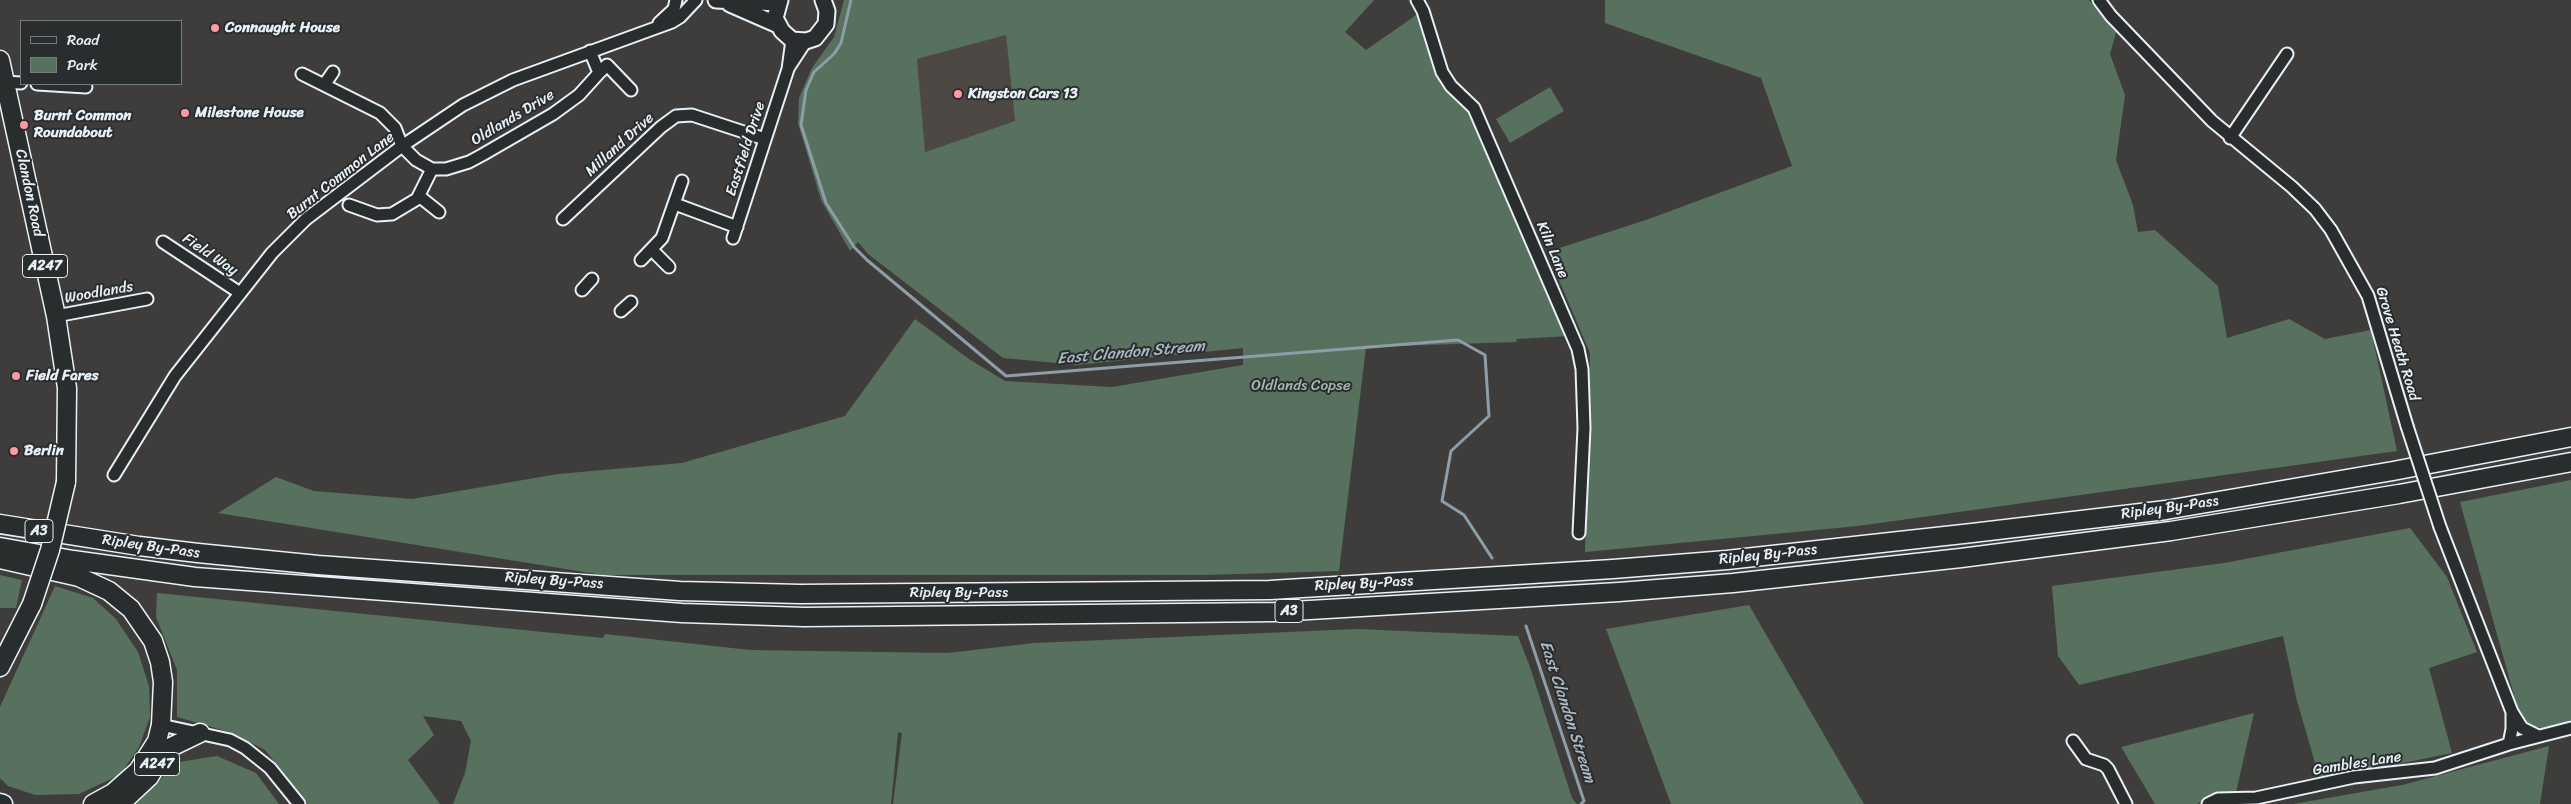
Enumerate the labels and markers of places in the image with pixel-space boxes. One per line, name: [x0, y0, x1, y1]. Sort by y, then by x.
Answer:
place label: Connaught House: [225, 19, 340, 37]
marker: Connaught House: [209, 22, 221, 34]
place label: Kingston Cars 13: [968, 85, 1078, 103]
marker: Kingston Cars 13: [952, 88, 964, 100]
place label: Milestone House: [195, 104, 304, 122]
place label: Burnt Common Roundabout: [34, 107, 131, 142]
marker: Milestone House: [179, 107, 191, 119]
marker: Burnt Common Roundabout: [18, 119, 30, 131]
place label: Field Fares: [26, 367, 99, 385]
marker: Field Fares: [10, 370, 22, 382]
place label: Berlin: [24, 442, 64, 460]
marker: Berlin: [8, 445, 20, 457]

